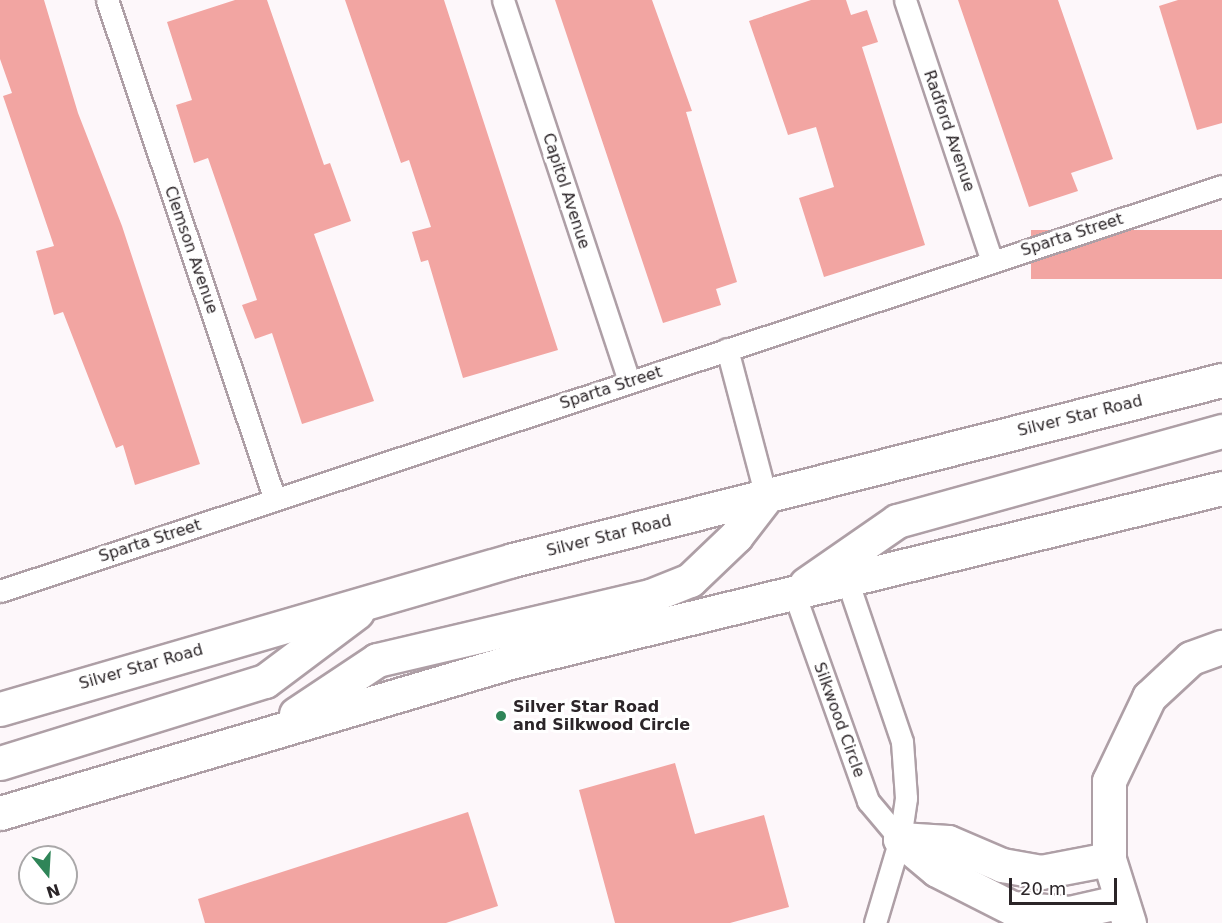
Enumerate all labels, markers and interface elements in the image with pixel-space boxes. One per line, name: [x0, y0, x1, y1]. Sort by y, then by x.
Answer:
street label: Radford Avenue: [919, 68, 979, 194]
street label: Capitol Avenue: [538, 131, 594, 251]
street label: Clemson Avenue: [160, 184, 222, 316]
street label: Sparta Street: [1018, 209, 1126, 261]
street label: Sparta Street: [557, 362, 665, 414]
street label: Silver Star Road: [1016, 391, 1144, 441]
street label: Silver Star Road: [545, 511, 673, 561]
street label: Sparta Street: [96, 515, 204, 567]
street label: Silver Star Road: [77, 640, 205, 694]
street label: Silkwood Circle: [809, 660, 869, 780]
place label: Silver Star Road and Silkwood Circle: [513, 697, 690, 735]
marker: Silver Star Road and Silkwood Circle: [494, 709, 508, 723]
north arrow: [18, 845, 78, 905]
scale bar: [1012, 866, 1120, 904]
text: 20 m: [1020, 878, 1066, 899]
text: N: [44, 880, 62, 902]

